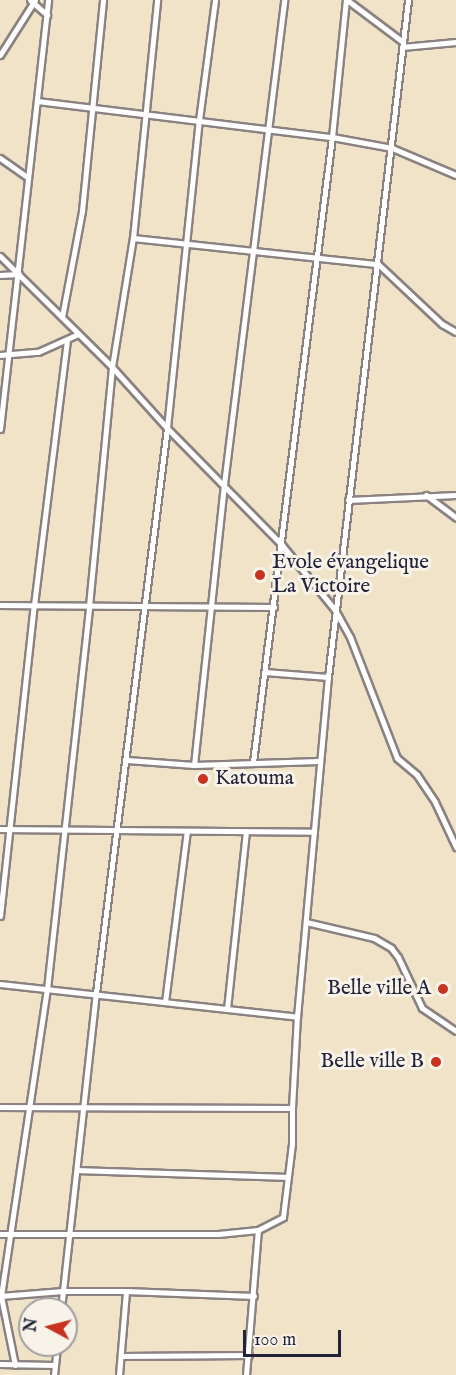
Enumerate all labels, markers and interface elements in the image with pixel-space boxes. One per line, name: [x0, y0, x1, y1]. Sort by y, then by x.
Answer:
place label: Evole évangelique La Victoire: [272, 550, 429, 600]
marker: Evole évangelique La Victoire: [253, 568, 267, 582]
place label: Katouma: [215, 766, 294, 792]
marker: Katouma: [196, 772, 210, 786]
place label: Belle ville A: [327, 976, 431, 1002]
marker: Belle ville A: [436, 982, 450, 996]
place label: Belle ville B: [320, 1049, 424, 1075]
marker: Belle ville B: [429, 1055, 443, 1069]
north arrow: [18, 1297, 78, 1357]
text: N: [21, 1317, 43, 1333]
scale bar: [246, 1318, 344, 1356]
text: 100 m: [254, 1329, 296, 1352]

